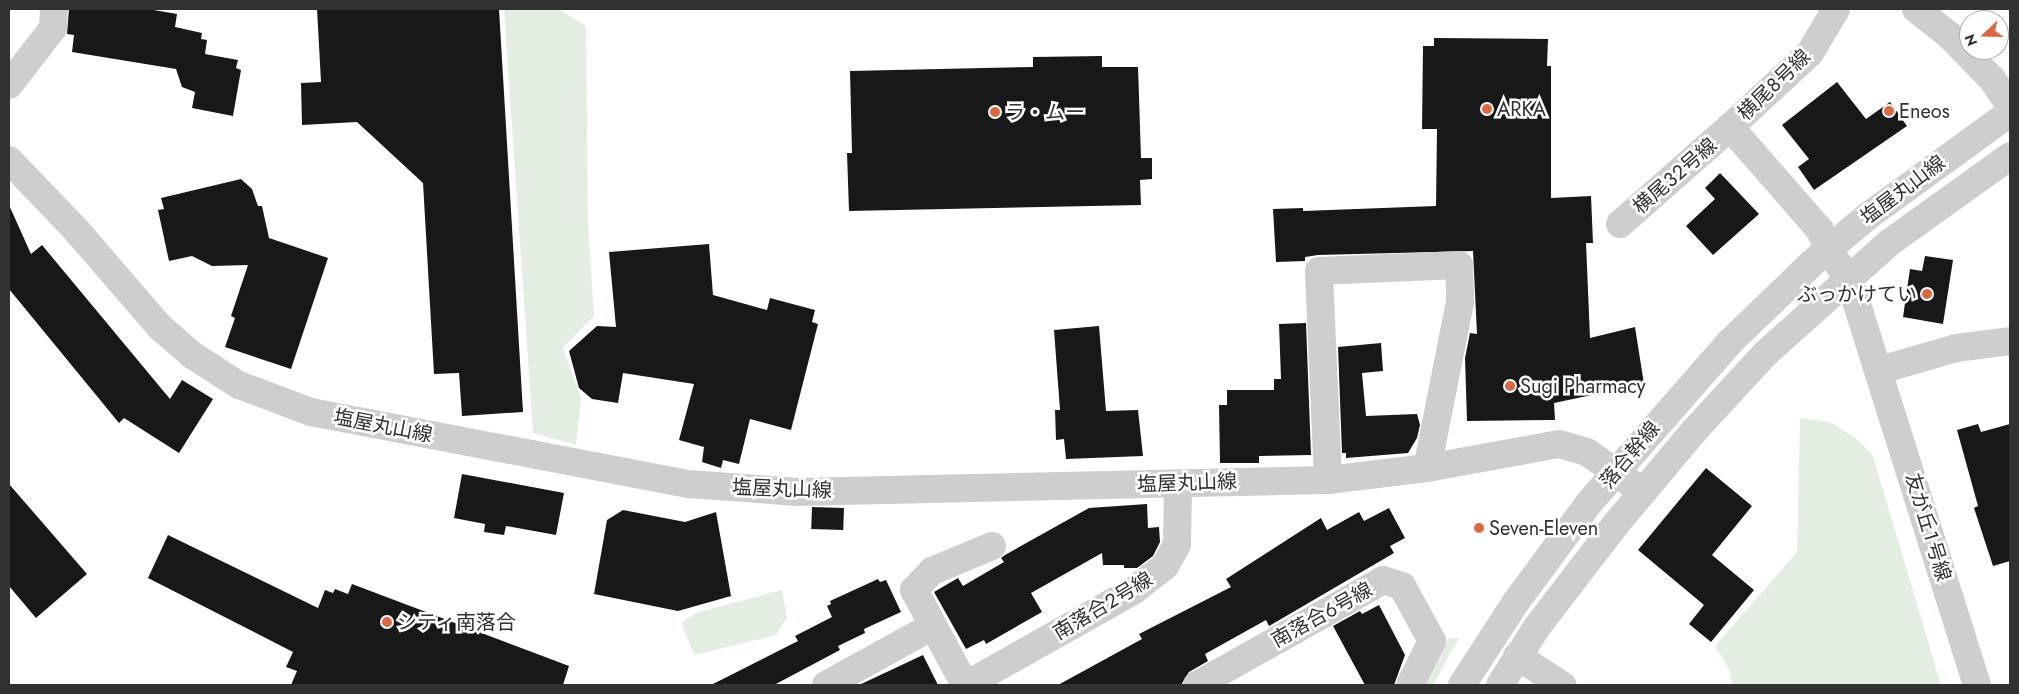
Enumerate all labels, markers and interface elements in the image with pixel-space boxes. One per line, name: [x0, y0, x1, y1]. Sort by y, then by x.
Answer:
north arrow: [1959, 10, 2009, 60]
text: N: [1960, 31, 1982, 49]
street label: 横尾８号線: [1733, 45, 1815, 125]
place label: ARKA: [1497, 97, 1546, 121]
place label: Eneos: [1899, 99, 1950, 123]
place label: ラ・ムー: [1005, 100, 1085, 124]
marker: ARKA: [1481, 103, 1493, 115]
marker: Eneos: [1883, 105, 1895, 117]
marker: ラ・ムー: [989, 106, 1001, 118]
street label: 横尾３２号線: [1628, 133, 1722, 219]
street label: 塩屋丸山線: [1856, 150, 1950, 230]
place label: ぶっかけてい: [1797, 282, 1917, 306]
marker: ぶっかけてい: [1921, 288, 1933, 300]
place label: Sugi Pharmacy: [1520, 374, 1646, 398]
marker: Sugi Pharmacy: [1504, 380, 1516, 392]
street label: 塩屋丸山線: [332, 405, 434, 447]
street label: 落合幹線: [1595, 417, 1665, 493]
street label: 塩屋丸山線: [1137, 469, 1237, 497]
street label: 友が丘１号線: [1900, 470, 1956, 584]
street label: 塩屋丸山線: [732, 475, 832, 503]
place label: Seven-Eleven: [1489, 516, 1598, 540]
marker: Seven-Eleven: [1473, 522, 1485, 534]
street label: 南落合２号線: [1049, 567, 1157, 645]
street label: 南落合６号線: [1267, 577, 1377, 653]
place label: シティ南落合: [397, 610, 517, 634]
marker: シティ南落合: [381, 616, 393, 628]

